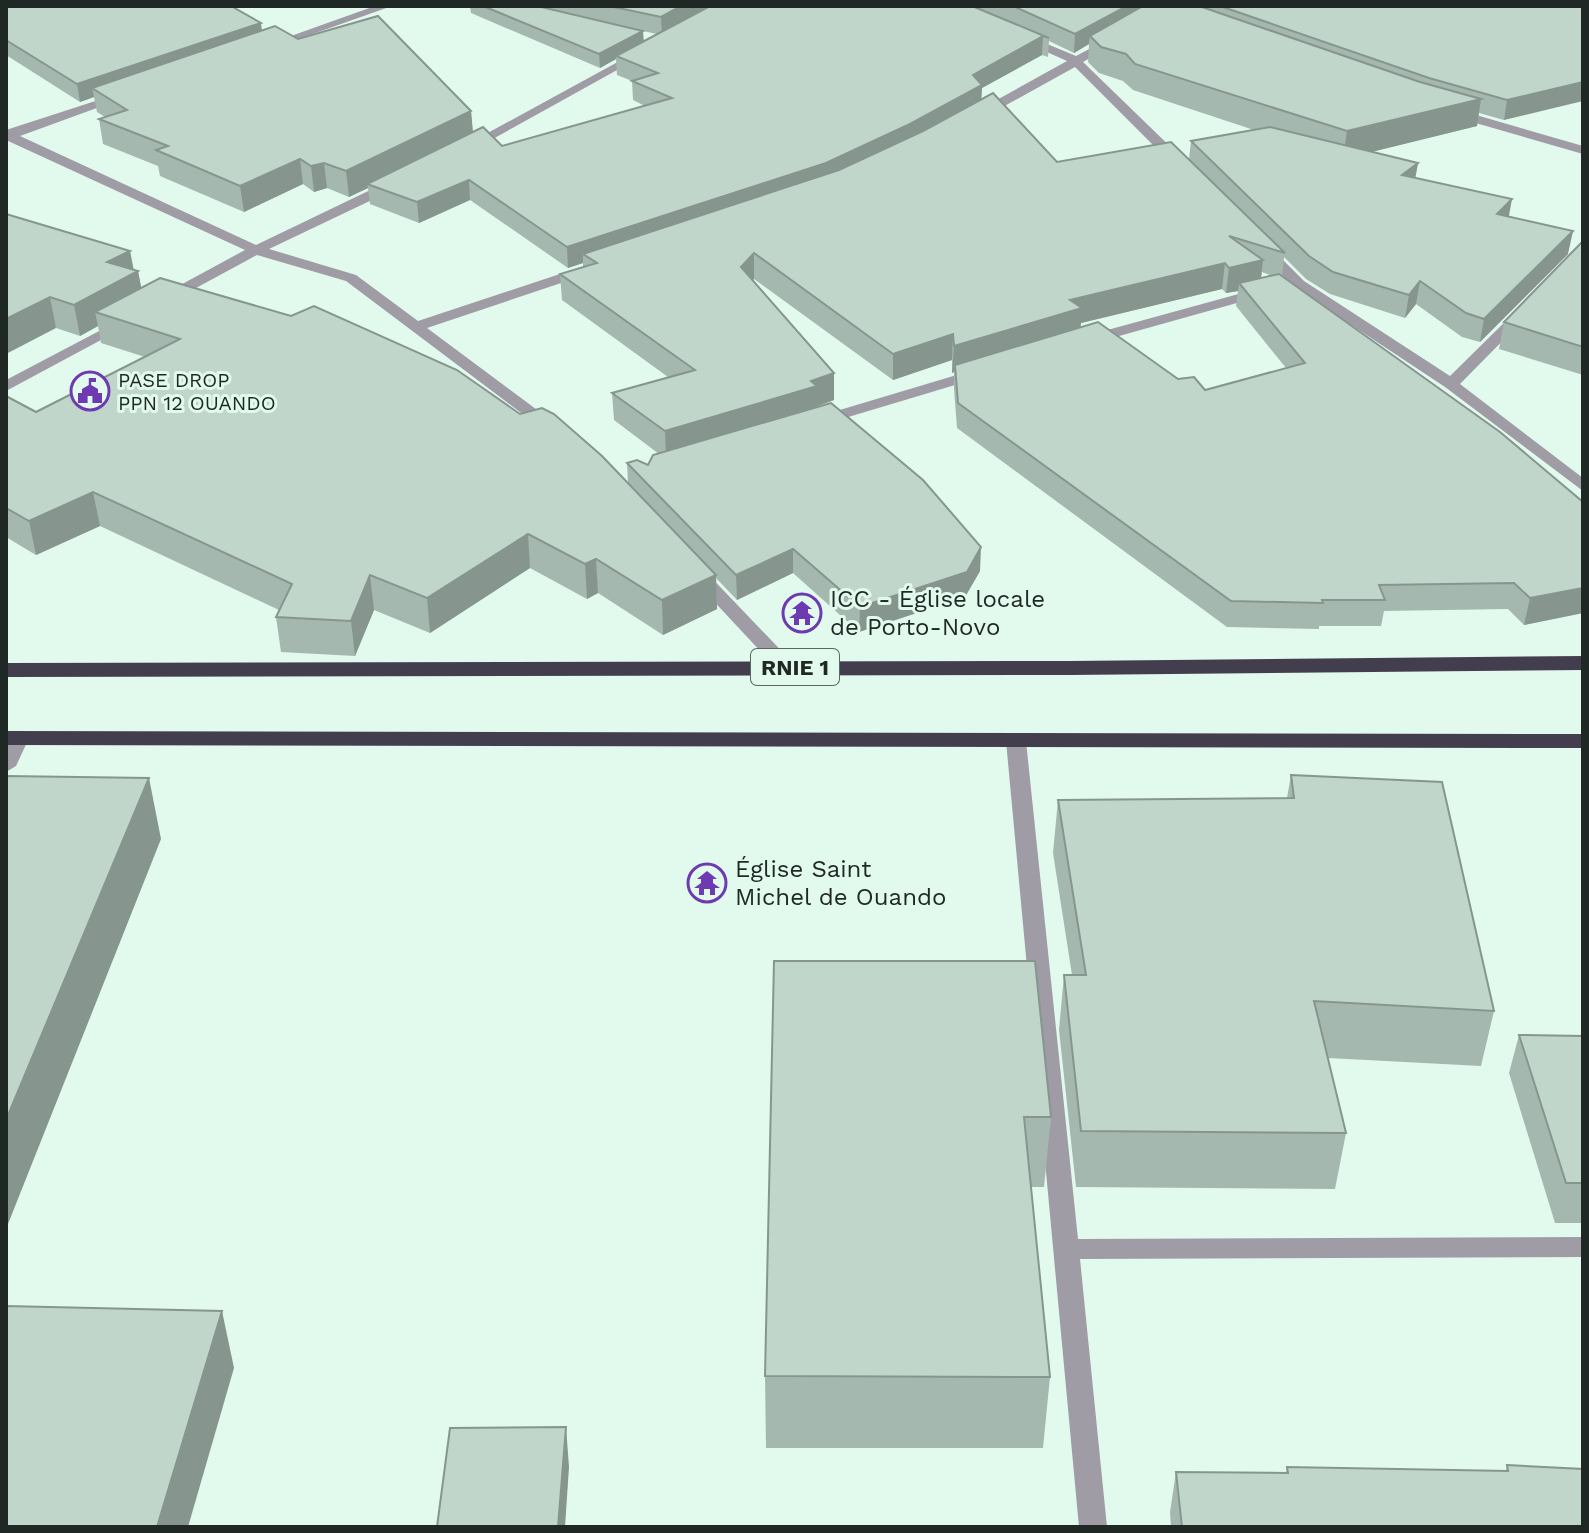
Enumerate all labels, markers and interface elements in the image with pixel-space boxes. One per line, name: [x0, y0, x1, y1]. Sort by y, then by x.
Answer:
place label: PASE DROP PPN 12 OUANDO: [118, 368, 276, 415]
public building icon: PASE DROP PPN 12 OUANDO: [69, 370, 111, 412]
place label: ICC - Église locale de Porto-Novo: [830, 585, 1045, 641]
temple icon: ICC - Église locale de Porto-Novo: [781, 592, 823, 634]
road number: RNIE 1: [751, 649, 839, 685]
place label: Église Saint Michel de Ouando: [735, 855, 946, 911]
temple icon: Église Saint Michel de Ouando: [686, 862, 728, 904]

